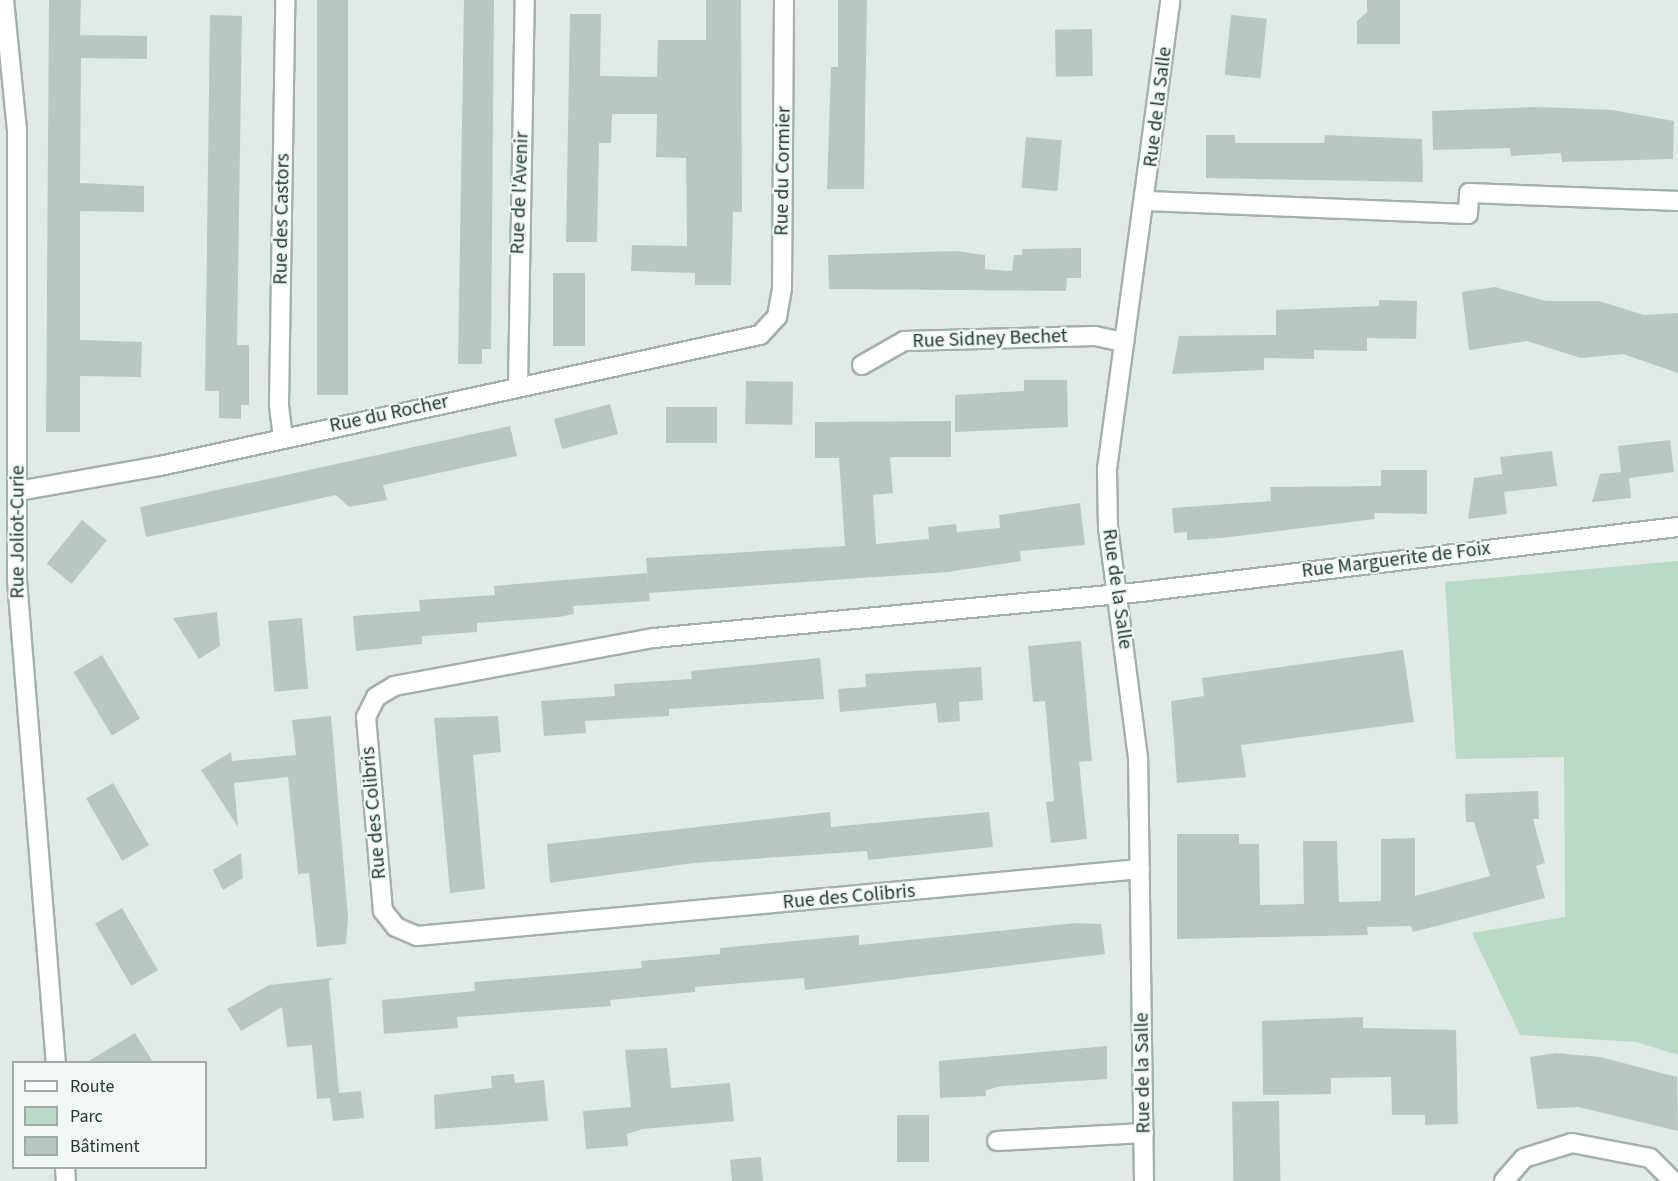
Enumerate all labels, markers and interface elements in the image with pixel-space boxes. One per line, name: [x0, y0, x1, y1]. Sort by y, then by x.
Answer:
street label: Rue de la Salle: [1139, 45, 1177, 169]
street label: Rue du Cormier: [770, 106, 796, 236]
street label: Rue de l'Avenir: [506, 131, 534, 255]
street label: Rue des Castors: [269, 153, 295, 285]
street label: Rue Sidney Bechet: [912, 324, 1068, 354]
street label: Rue du Rocher: [327, 390, 451, 438]
street label: Rue Joliot-Curie: [6, 465, 30, 599]
street label: Rue de la Salle: [1097, 527, 1137, 651]
street label: Rue Marguerite de Foix: [1300, 537, 1492, 583]
street label: Rue des Colibris: [356, 746, 392, 880]
street label: Rue des Colibris: [782, 879, 916, 915]
street label: Rue de la Salle: [1130, 1012, 1156, 1134]
legend: [12, 1061, 207, 1169]
text: Route: [70, 1074, 114, 1099]
text: Parc: [70, 1104, 103, 1129]
text: Bâtiment: [70, 1134, 140, 1159]

